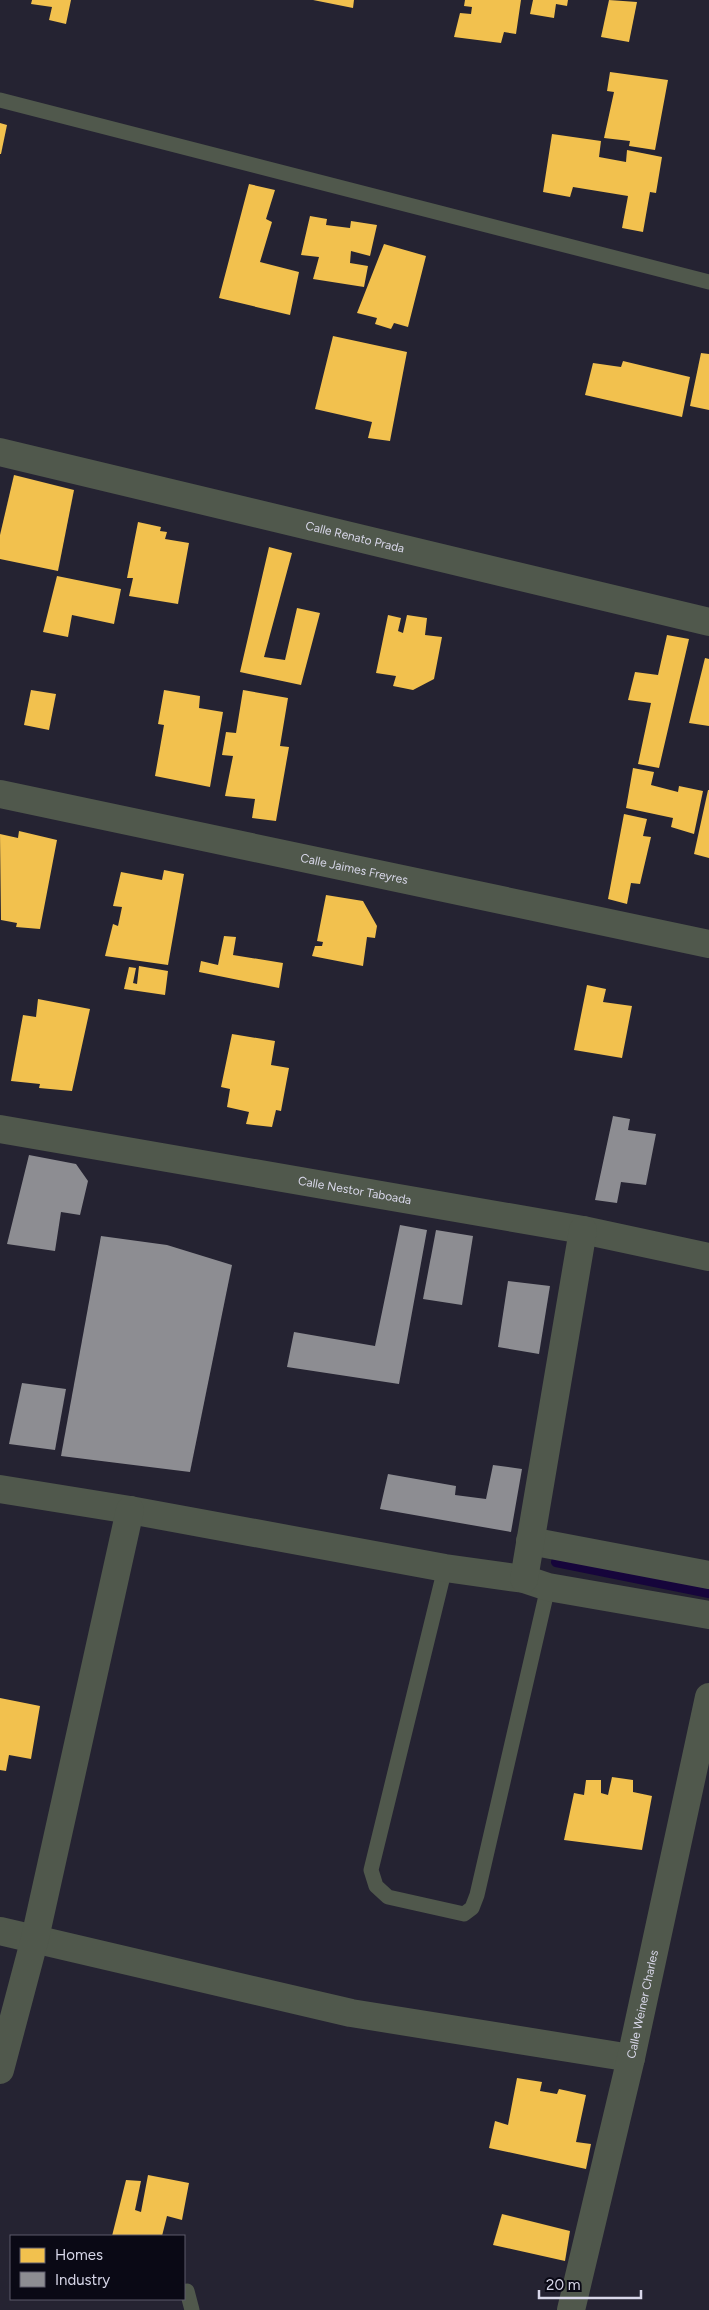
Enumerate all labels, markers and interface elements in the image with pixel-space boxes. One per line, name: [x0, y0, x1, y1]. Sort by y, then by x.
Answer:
street label: Calle Renato Prada: [304, 518, 406, 556]
street label: Calle Jaimes Freyres: [299, 851, 410, 887]
street label: Calle Nestor Taboada: [297, 1174, 413, 1207]
street label: Calle Weiner Charles: [624, 1948, 661, 2060]
legend: [10, 2235, 185, 2300]
text: Homes: [55, 2246, 103, 2264]
scale bar: [539, 2268, 642, 2300]
text: Industry: [55, 2271, 110, 2289]
text: 20 m: [546, 2276, 580, 2294]

